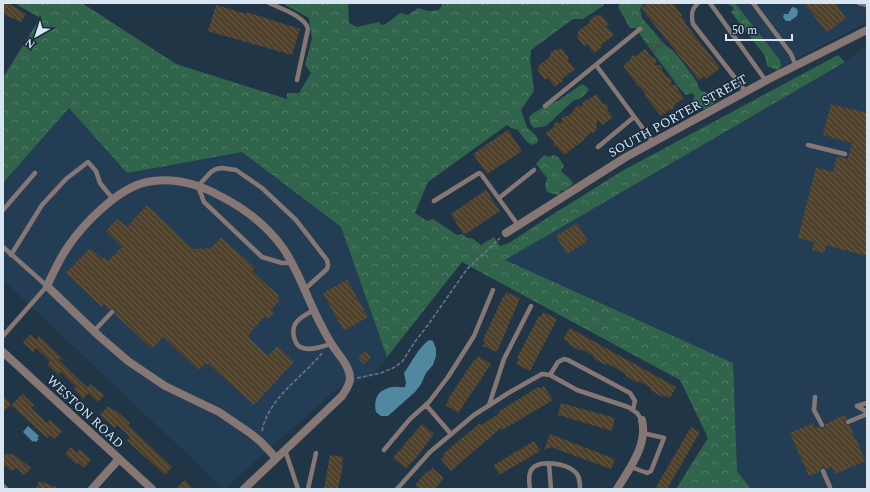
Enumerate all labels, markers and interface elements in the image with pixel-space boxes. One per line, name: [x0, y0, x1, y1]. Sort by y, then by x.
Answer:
north arrow: [16, 16, 56, 56]
scale bar: [726, 16, 792, 42]
text: 50 m: [732, 21, 757, 40]
text: N: [21, 34, 39, 53]
street label: SOUTH PORTER STREET: [605, 69, 752, 163]
street label: WESTON ROAD: [42, 371, 128, 453]

